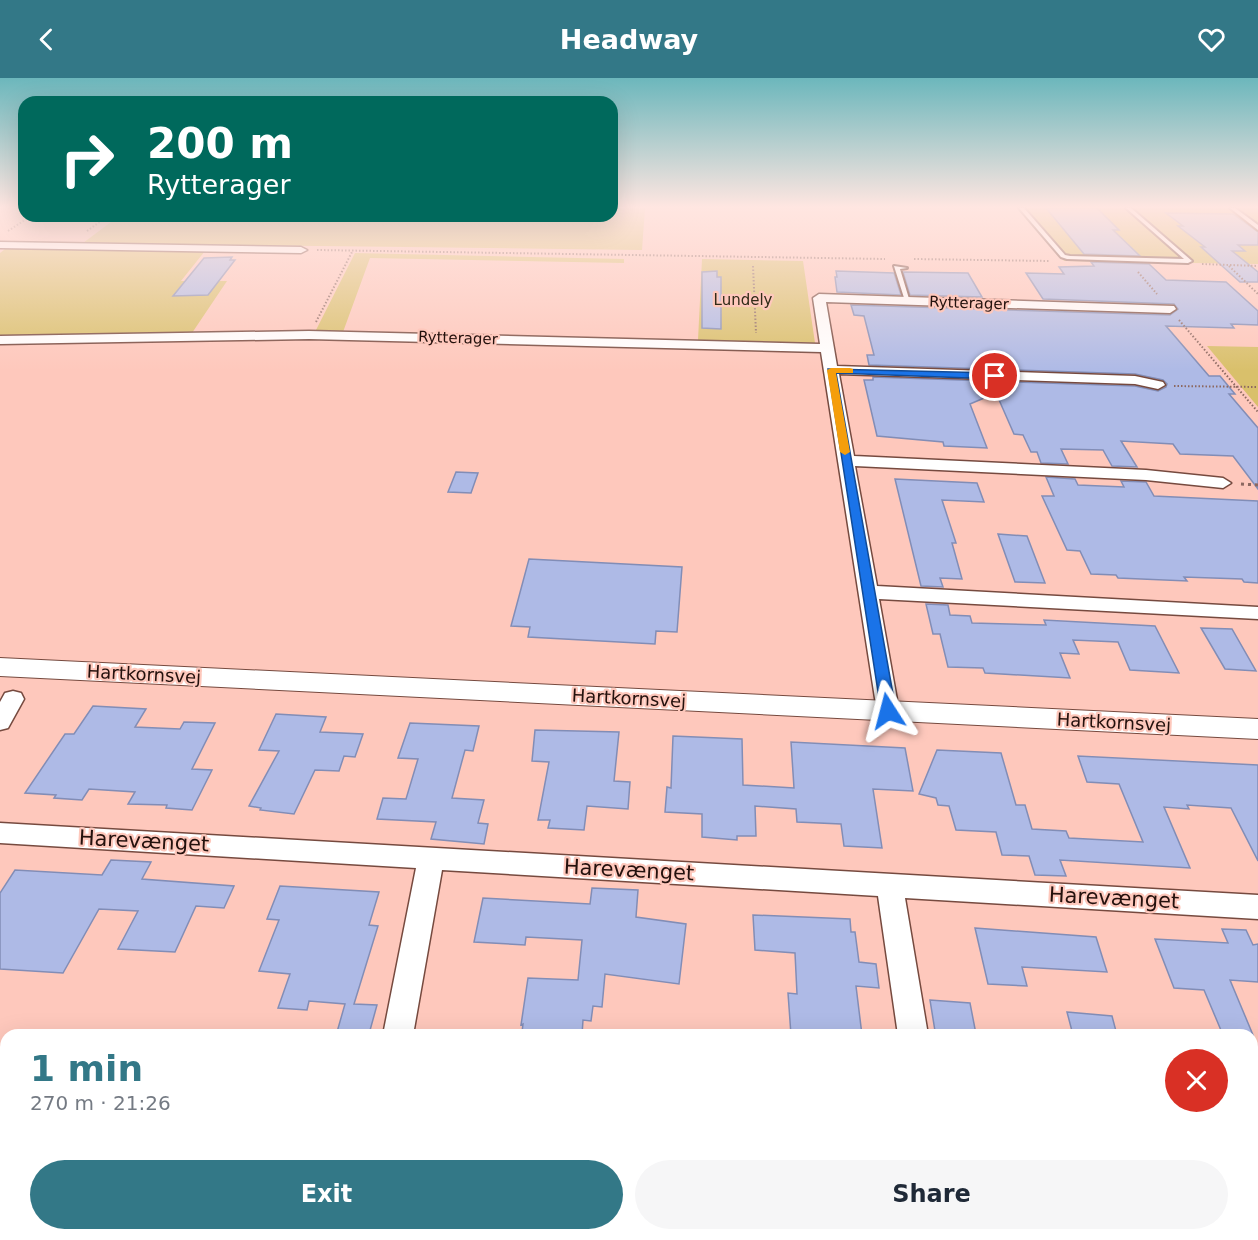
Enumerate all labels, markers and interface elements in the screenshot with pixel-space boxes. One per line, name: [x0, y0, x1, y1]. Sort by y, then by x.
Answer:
icon: back: [30, 23, 63, 56]
icon: heart: [1195, 23, 1228, 56]
text: Headway: [560, 24, 698, 55]
text: 200 m: [147, 119, 293, 168]
icon: right: [48, 120, 126, 198]
text: Rytterager: [147, 169, 291, 200]
park label: Lundely: [714, 291, 773, 309]
street label: Rytterager: [929, 293, 1010, 313]
street label: Rytterager: [418, 328, 499, 348]
pin: [969, 350, 1020, 401]
icon: arrive: [978, 359, 1011, 392]
street label: Hartkornsvej: [86, 661, 202, 687]
position arrow: [856, 679, 920, 743]
street label: Hartkornsvej: [571, 685, 687, 711]
street label: Hartkornsvej: [1056, 709, 1172, 735]
street label: Harevænget: [78, 826, 210, 856]
street label: Harevænget: [563, 855, 695, 885]
street label: Harevænget: [1048, 883, 1180, 913]
text: 1 min: [30, 1048, 143, 1089]
button: close: [1165, 1049, 1228, 1112]
text: 270 m · 21:26: [30, 1091, 171, 1115]
button: Exit: [30, 1160, 623, 1229]
button: Share: [635, 1160, 1228, 1229]

